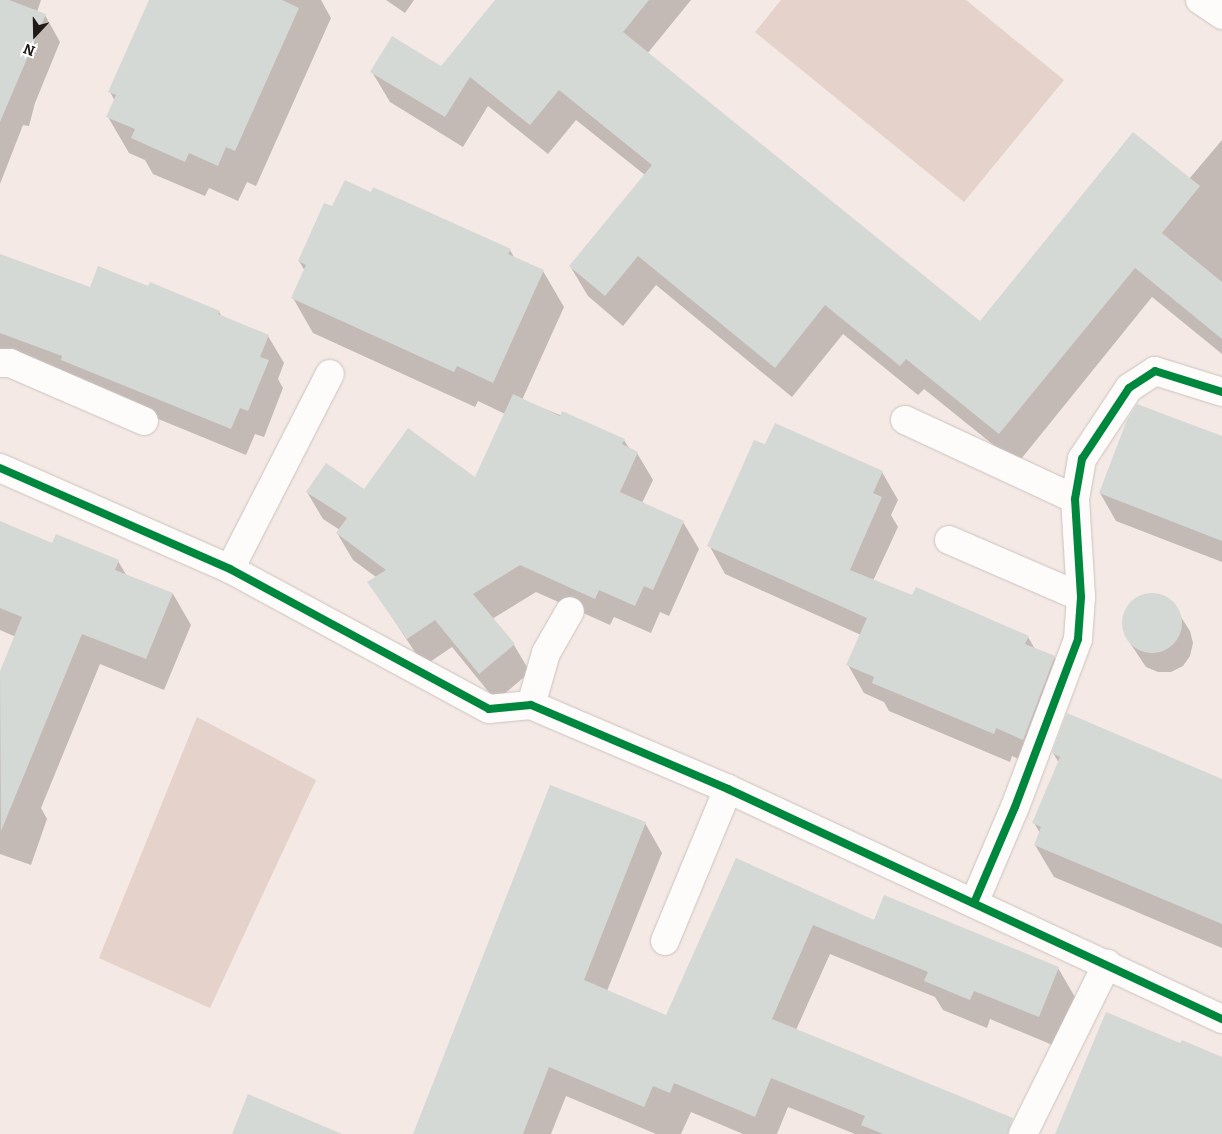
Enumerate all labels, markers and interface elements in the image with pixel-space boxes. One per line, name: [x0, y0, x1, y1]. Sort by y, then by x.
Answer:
north arrow: [10, 10, 60, 60]
text: N: [21, 40, 38, 59]

